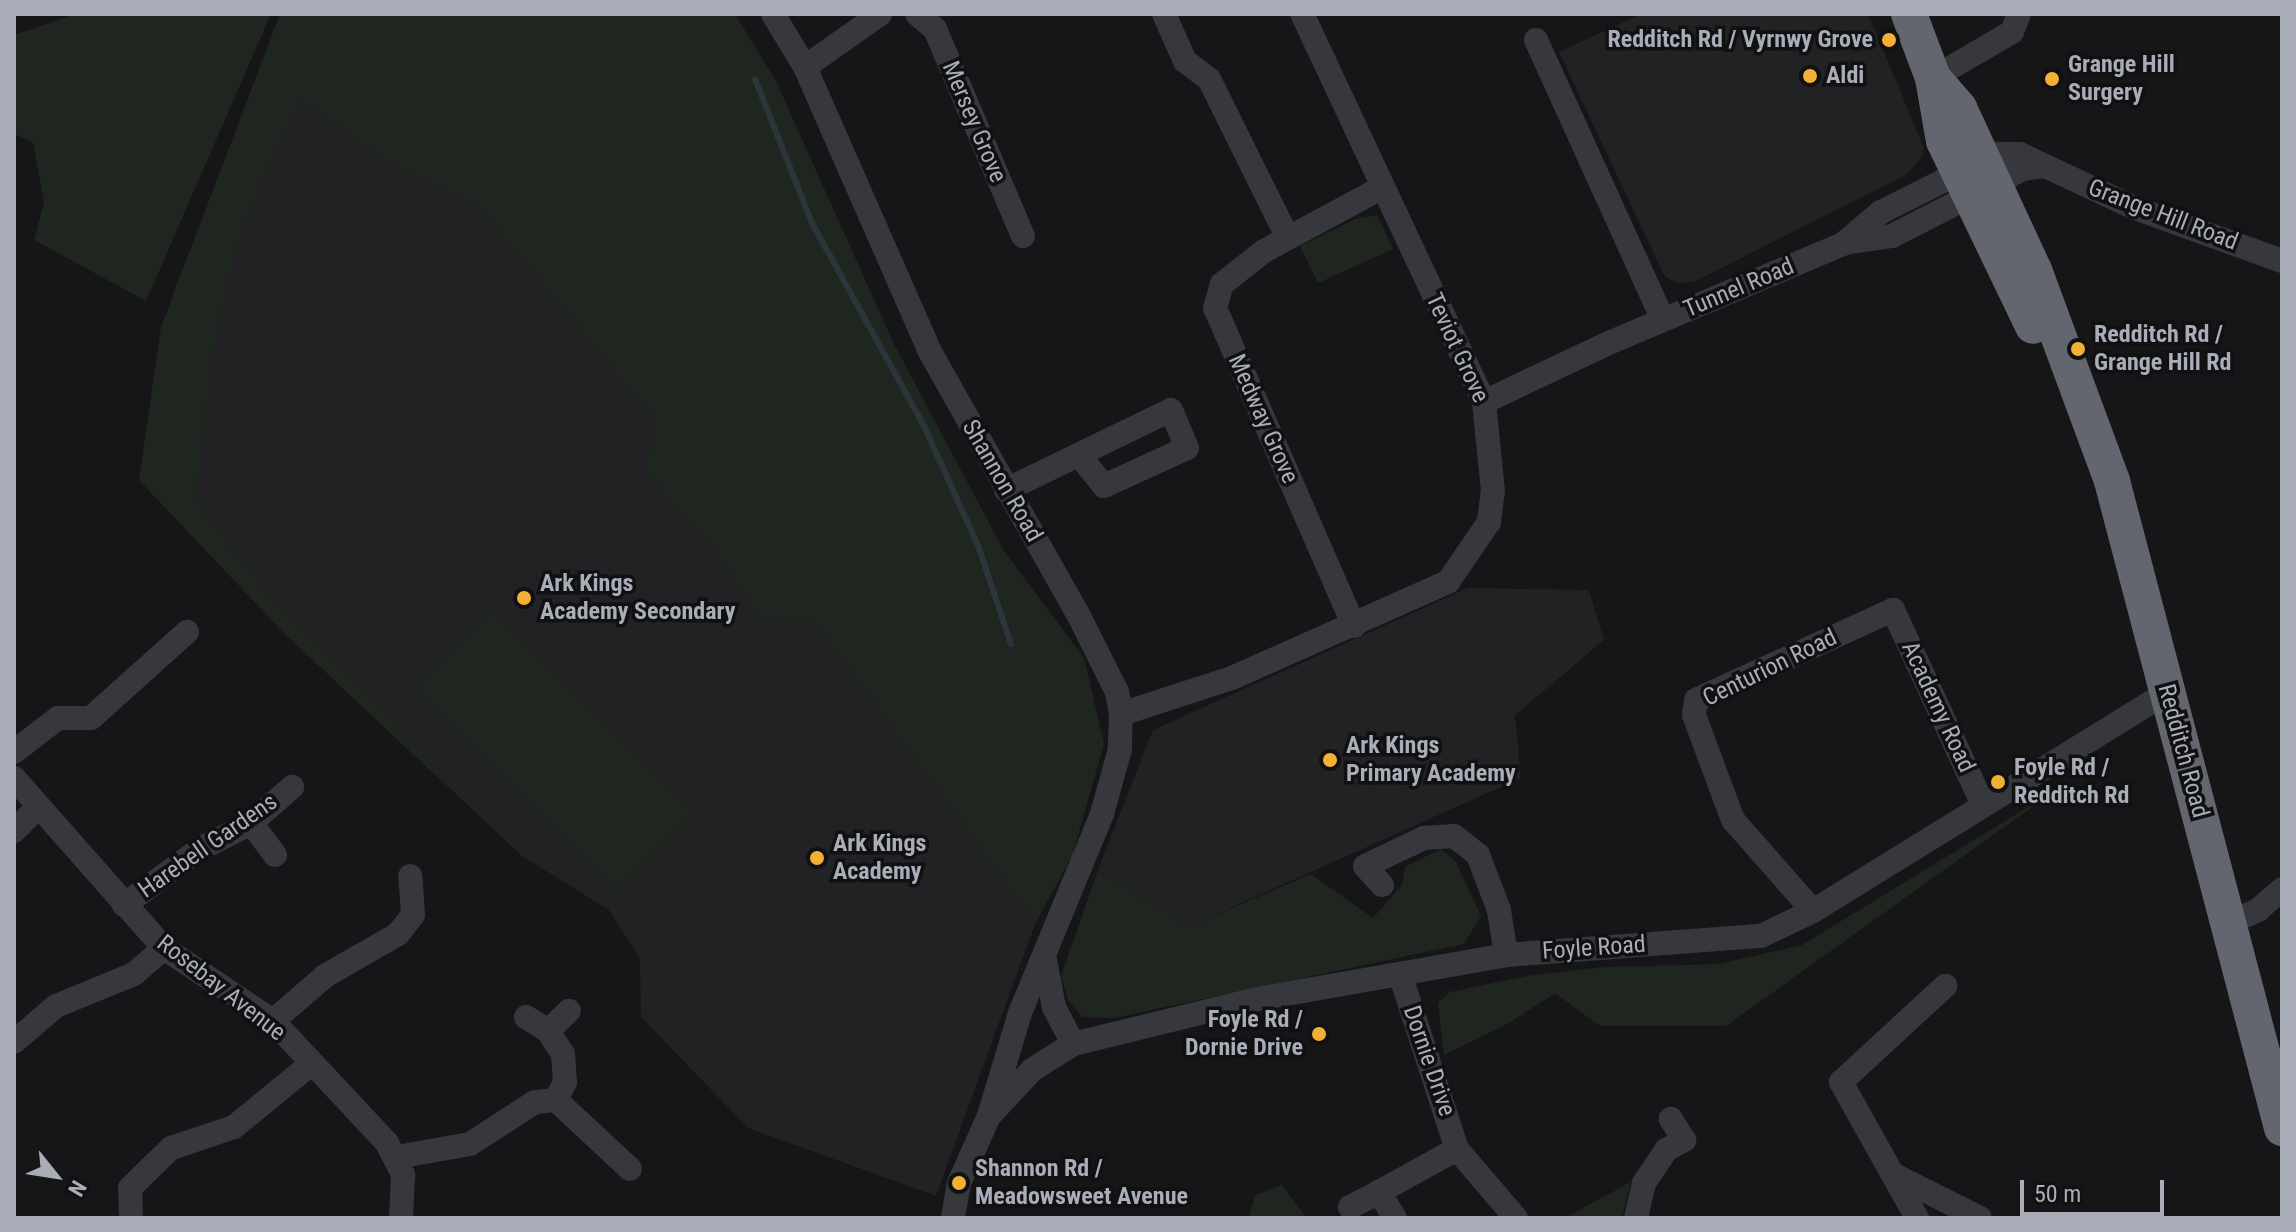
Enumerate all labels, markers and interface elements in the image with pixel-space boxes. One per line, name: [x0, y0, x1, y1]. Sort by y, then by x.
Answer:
place label: Redditch Rd / Vyrnwy Grove: [1607, 26, 1873, 54]
marker: Redditch Rd / Vyrnwy Grove: [1880, 31, 1898, 49]
place label: Grange Hill Surgery: [2068, 51, 2175, 107]
street label: Mersey Grove: [936, 57, 1012, 187]
place label: Aldi: [1826, 62, 1864, 90]
marker: Aldi: [1801, 67, 1819, 85]
marker: Grange Hill Surgery: [2043, 70, 2061, 88]
street label: Grange Hill Road: [2084, 173, 2242, 257]
street label: Tunnel Road: [1680, 252, 1798, 324]
street label: Teviot Grove: [1419, 289, 1495, 407]
place label: Redditch Rd / Grange Hill Rd: [2094, 321, 2231, 377]
marker: Redditch Rd / Grange Hill Rd: [2069, 340, 2087, 358]
street label: Medway Grove: [1222, 350, 1304, 488]
street label: Shannon Road: [955, 415, 1049, 547]
place label: Ark Kings Academy Secondary: [540, 570, 735, 626]
marker: Ark Kings Academy Secondary: [515, 589, 533, 607]
street label: Centurion Road: [1698, 623, 1842, 713]
street label: Academy Road: [1895, 637, 1981, 777]
street label: Redditch Road: [2151, 681, 2215, 821]
place label: Ark Kings Primary Academy: [1346, 732, 1516, 788]
marker: Ark Kings Primary Academy: [1321, 751, 1339, 769]
place label: Foyle Rd / Redditch Rd: [2014, 754, 2130, 810]
marker: Foyle Rd / Redditch Rd: [1989, 773, 2007, 791]
street label: Harebell Gardens: [133, 788, 283, 904]
place label: Ark Kings Academy: [833, 830, 926, 886]
marker: Ark Kings Academy: [808, 849, 826, 867]
street label: Rosebay Avenue: [151, 929, 291, 1047]
street label: Foyle Road: [1541, 930, 1647, 966]
street label: Dornie Drive: [1397, 1002, 1461, 1120]
place label: Foyle Rd / Dornie Drive: [1185, 1006, 1303, 1062]
marker: Foyle Rd / Dornie Drive: [1310, 1025, 1328, 1043]
north arrow: [16, 1136, 96, 1216]
place label: Shannon Rd / Meadowsweet Avenue: [975, 1155, 1188, 1211]
scale bar: [2024, 1164, 2168, 1214]
marker: Shannon Rd / Meadowsweet Avenue: [950, 1174, 968, 1192]
text: N: [63, 1176, 91, 1200]
text: 50 m: [2034, 1180, 2081, 1208]

